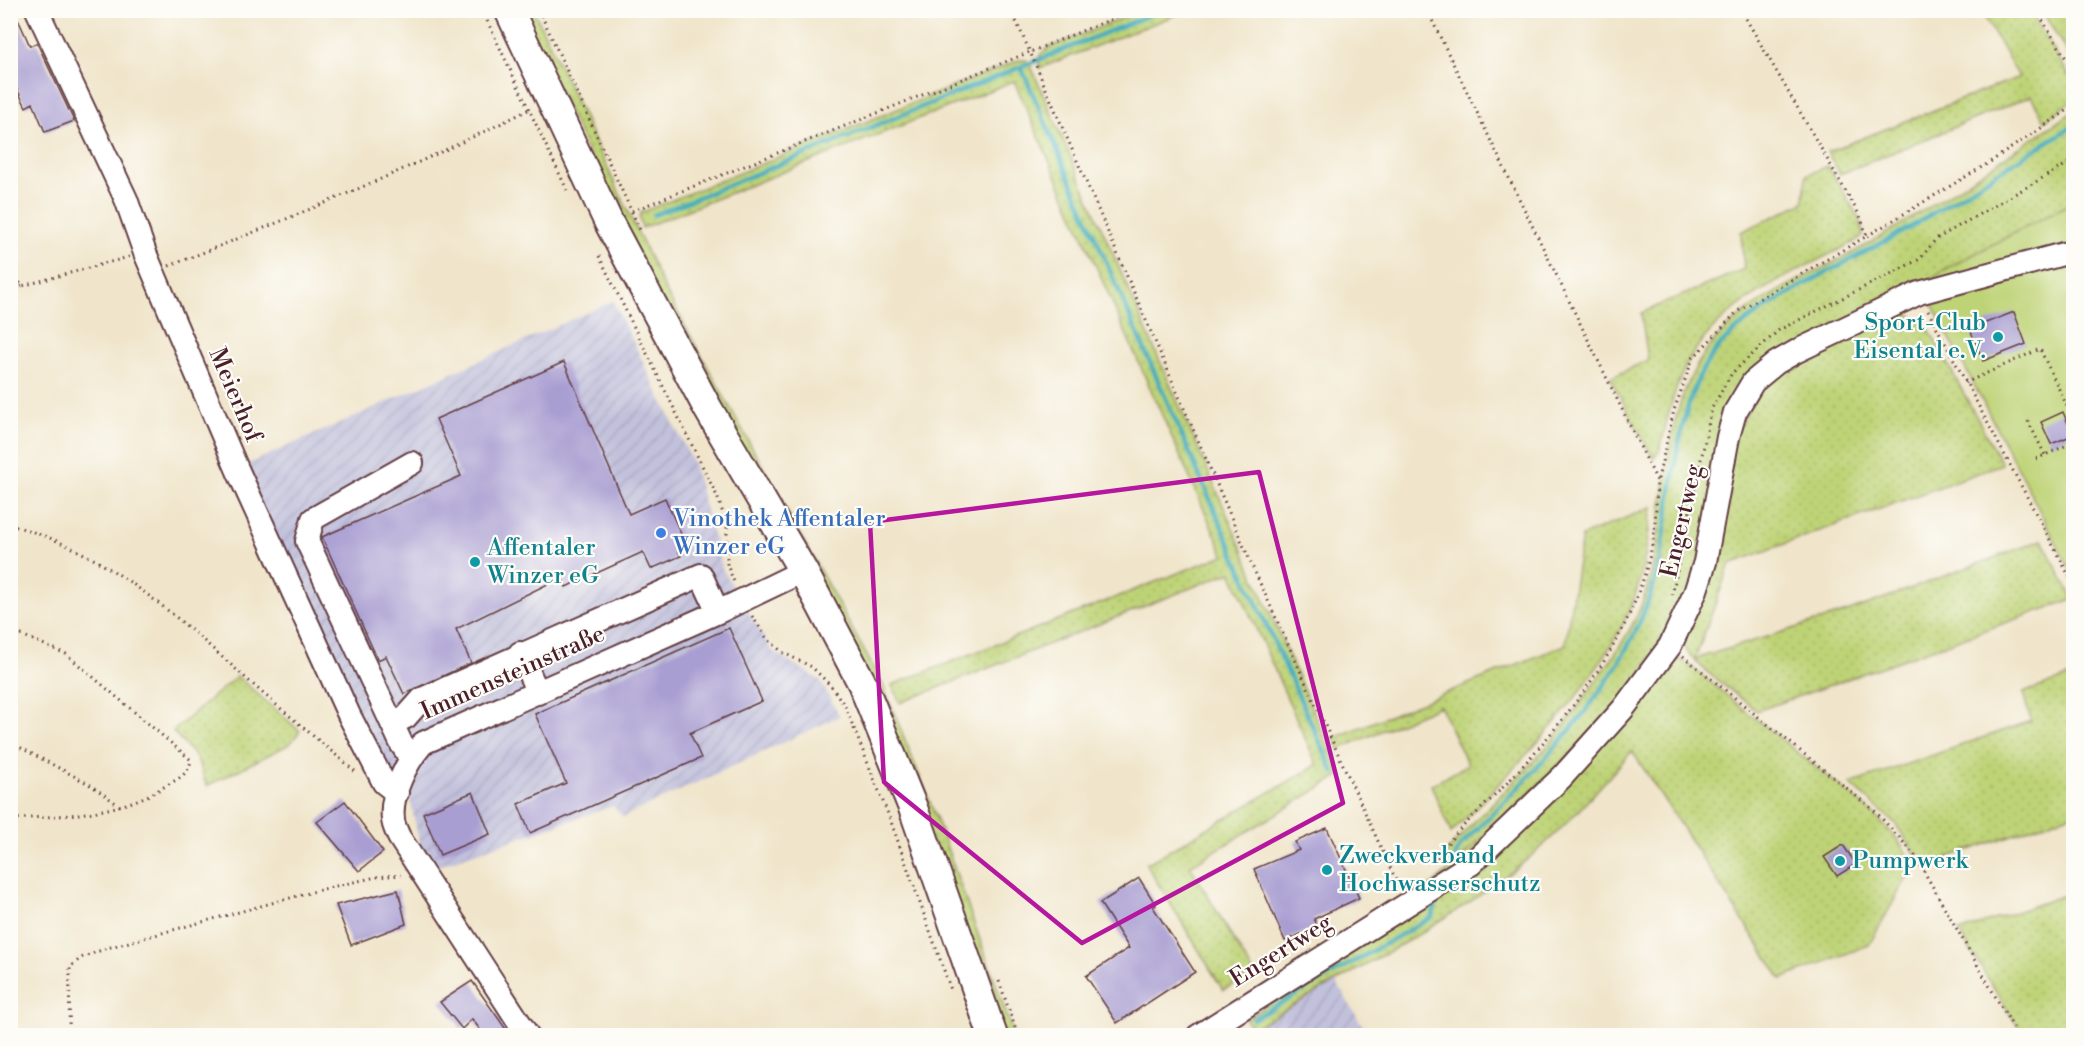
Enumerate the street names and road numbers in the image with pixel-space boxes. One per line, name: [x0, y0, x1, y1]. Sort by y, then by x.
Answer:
street label: Meierhof: [202, 343, 269, 448]
street label: Engertweg: [1654, 461, 1710, 581]
street label: Immensteinstraße: [416, 619, 610, 727]
street label: Engertweg: [1224, 907, 1338, 994]

